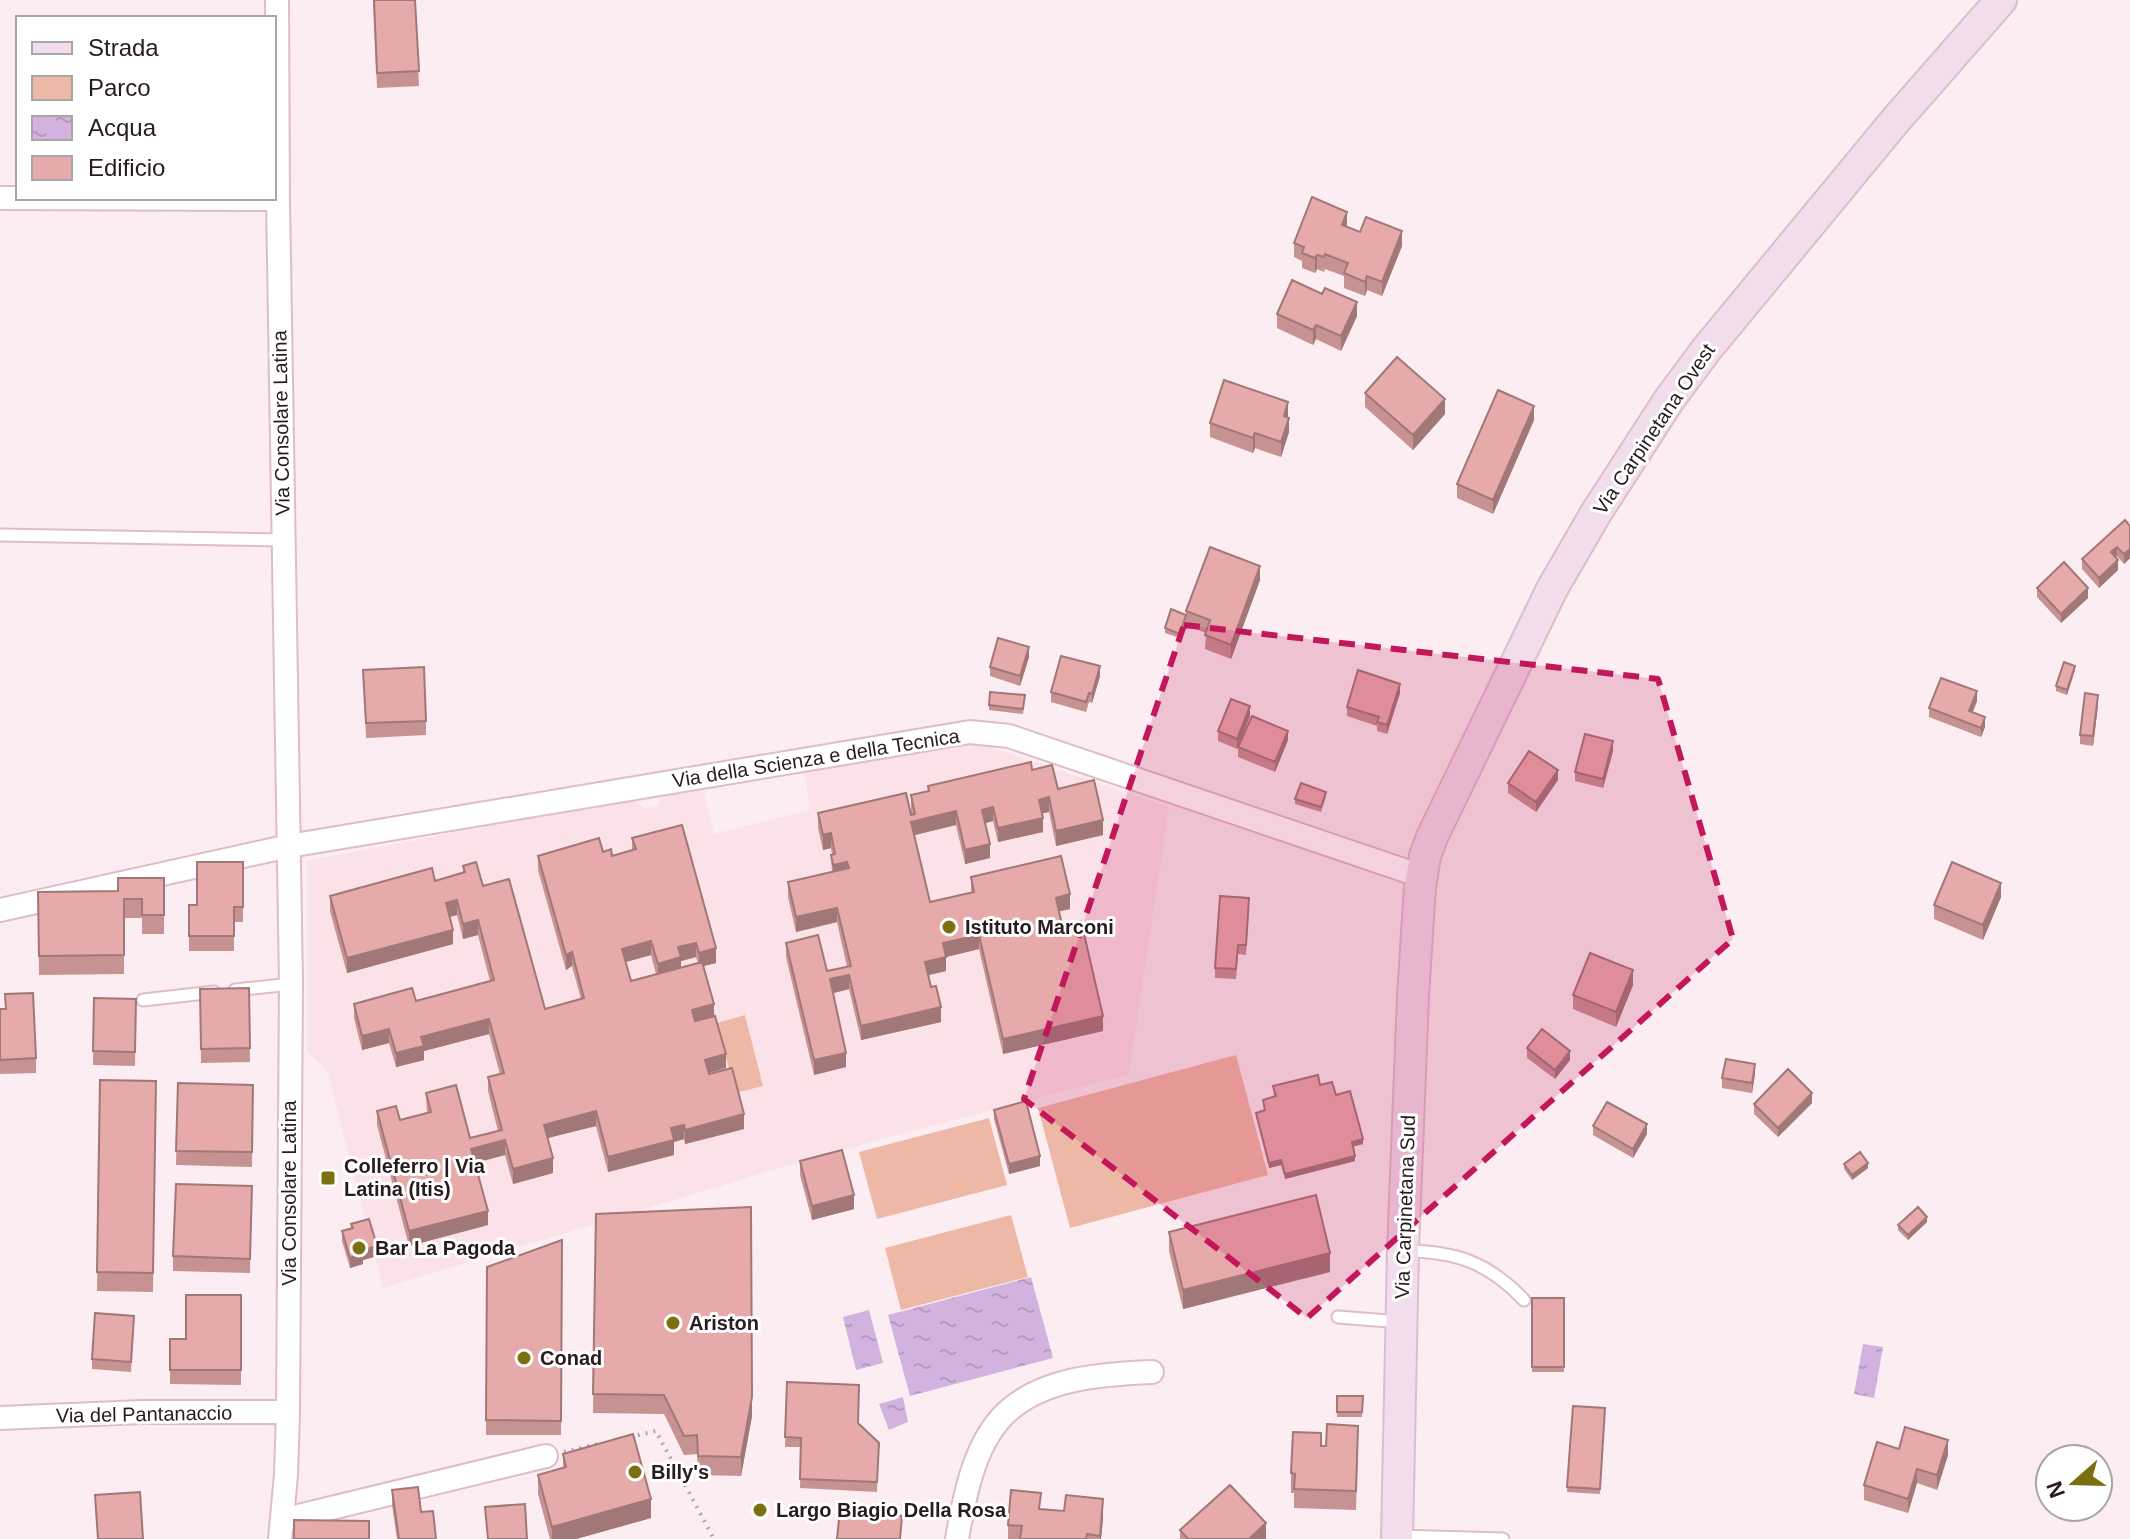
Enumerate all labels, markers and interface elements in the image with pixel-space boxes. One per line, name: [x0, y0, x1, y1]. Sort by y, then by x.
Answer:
legend: [16, 16, 276, 200]
text: Strada: [88, 34, 159, 61]
text: Parco: [88, 74, 151, 101]
text: Acqua: [88, 114, 157, 141]
text: Edificio: [88, 154, 165, 181]
street label: Via Consolare Latina: [268, 329, 294, 516]
street label: Via Carpinetana Ovest: [1589, 339, 1720, 518]
street label: Via della Scienza e della Tecnica: [671, 724, 962, 792]
place label: Istituto Marconi: [965, 916, 1114, 938]
marker: Istituto Marconi: [940, 918, 958, 936]
street label: Via Consolare Latina: [278, 1099, 300, 1286]
street label: Via Carpinetana Sud: [1391, 1115, 1419, 1299]
place label: Colleferro | Via Latina (Itis): [344, 1155, 486, 1200]
marker: Colleferro | Via Latina (Itis): [319, 1169, 337, 1187]
place label: Bar La Pagoda: [375, 1237, 516, 1259]
marker: Bar La Pagoda: [350, 1239, 368, 1257]
place label: Ariston: [689, 1312, 759, 1334]
marker: Ariston: [664, 1314, 682, 1332]
place label: Conad: [540, 1347, 602, 1369]
marker: Conad: [515, 1349, 533, 1367]
street label: Via del Pantanaccio: [56, 1401, 232, 1427]
north arrow: [2034, 1443, 2114, 1523]
place label: Billy's: [651, 1461, 709, 1483]
marker: Billy's: [626, 1463, 644, 1481]
text: N: [2041, 1478, 2070, 1501]
place label: Largo Biagio Della Rosa: [776, 1499, 1007, 1521]
marker: Largo Biagio Della Rosa: [751, 1501, 769, 1519]

